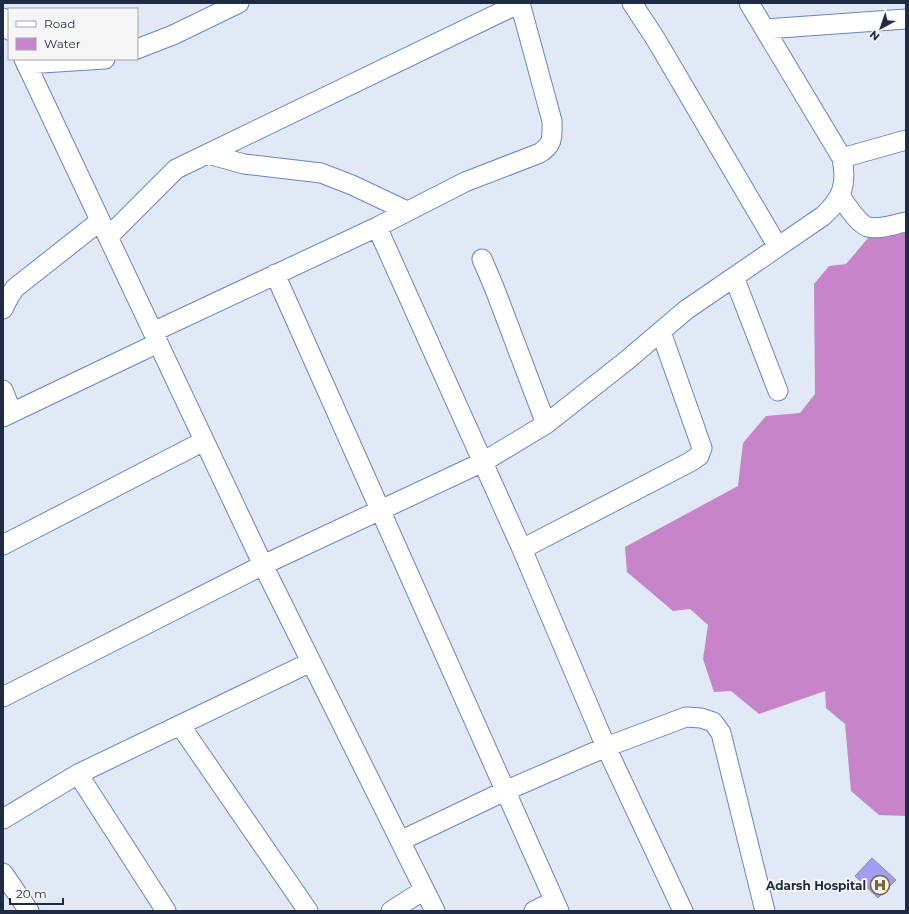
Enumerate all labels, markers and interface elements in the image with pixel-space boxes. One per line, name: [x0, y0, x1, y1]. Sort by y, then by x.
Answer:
legend: [8, 8, 138, 60]
north arrow: [861, 8, 901, 48]
text: Road: [44, 16, 75, 31]
text: N: [867, 27, 882, 44]
text: Water: [44, 36, 81, 51]
hospital icon: Adarsh Hospital: [869, 874, 891, 896]
place label: Adarsh Hospital: [765, 878, 866, 893]
scale bar: [10, 880, 63, 906]
text: 20 m: [16, 886, 47, 901]

